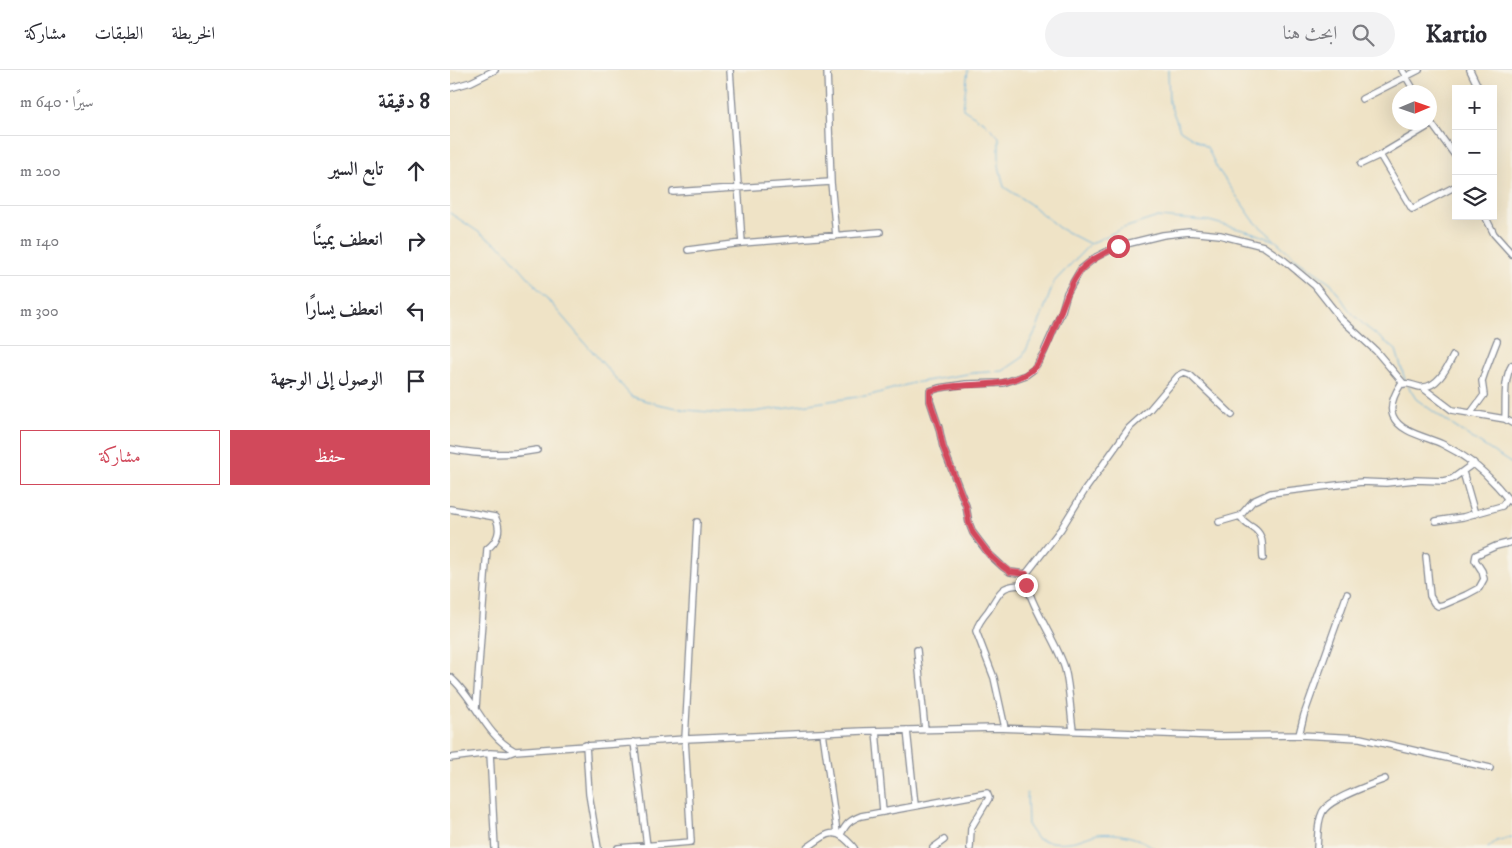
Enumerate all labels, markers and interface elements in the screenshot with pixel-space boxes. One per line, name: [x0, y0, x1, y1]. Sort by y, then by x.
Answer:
search box: [1045, 12, 1395, 57]
text: Kartio: [1425, 20, 1487, 50]
icon: search: [1349, 21, 1377, 49]
text: ابحث هنا: [1283, 22, 1337, 45]
text: مشاركة: [25, 23, 66, 45]
text: الطبقات: [94, 23, 143, 45]
text: الخريطة: [171, 23, 215, 45]
north arrow: [1392, 85, 1437, 130]
map controls: [1452, 85, 1497, 220]
button: +: [1452, 85, 1497, 130]
text: 8 دقيقة: [378, 89, 430, 115]
text: سيرًا · 640 m: [20, 92, 94, 112]
button: −: [1452, 130, 1497, 175]
icon: ahead: [402, 157, 430, 185]
text: تابع السير: [329, 158, 383, 181]
text: 200 m: [20, 161, 61, 181]
button: layers: [1452, 175, 1497, 220]
icon: right: [402, 227, 430, 255]
text: انعطف يمينًا: [313, 228, 383, 251]
text: 140 m: [20, 231, 59, 251]
route start: [1107, 235, 1130, 258]
icon: left: [402, 297, 430, 325]
text: انعطف يسارًا: [305, 298, 383, 321]
text: 300 m: [20, 301, 59, 321]
icon: arrive: [402, 367, 430, 395]
text: الوصول إلى الوجهة: [271, 368, 383, 391]
button: مشاركة: [20, 430, 220, 485]
button: حفظ: [230, 430, 430, 485]
route end: [1015, 574, 1038, 597]

